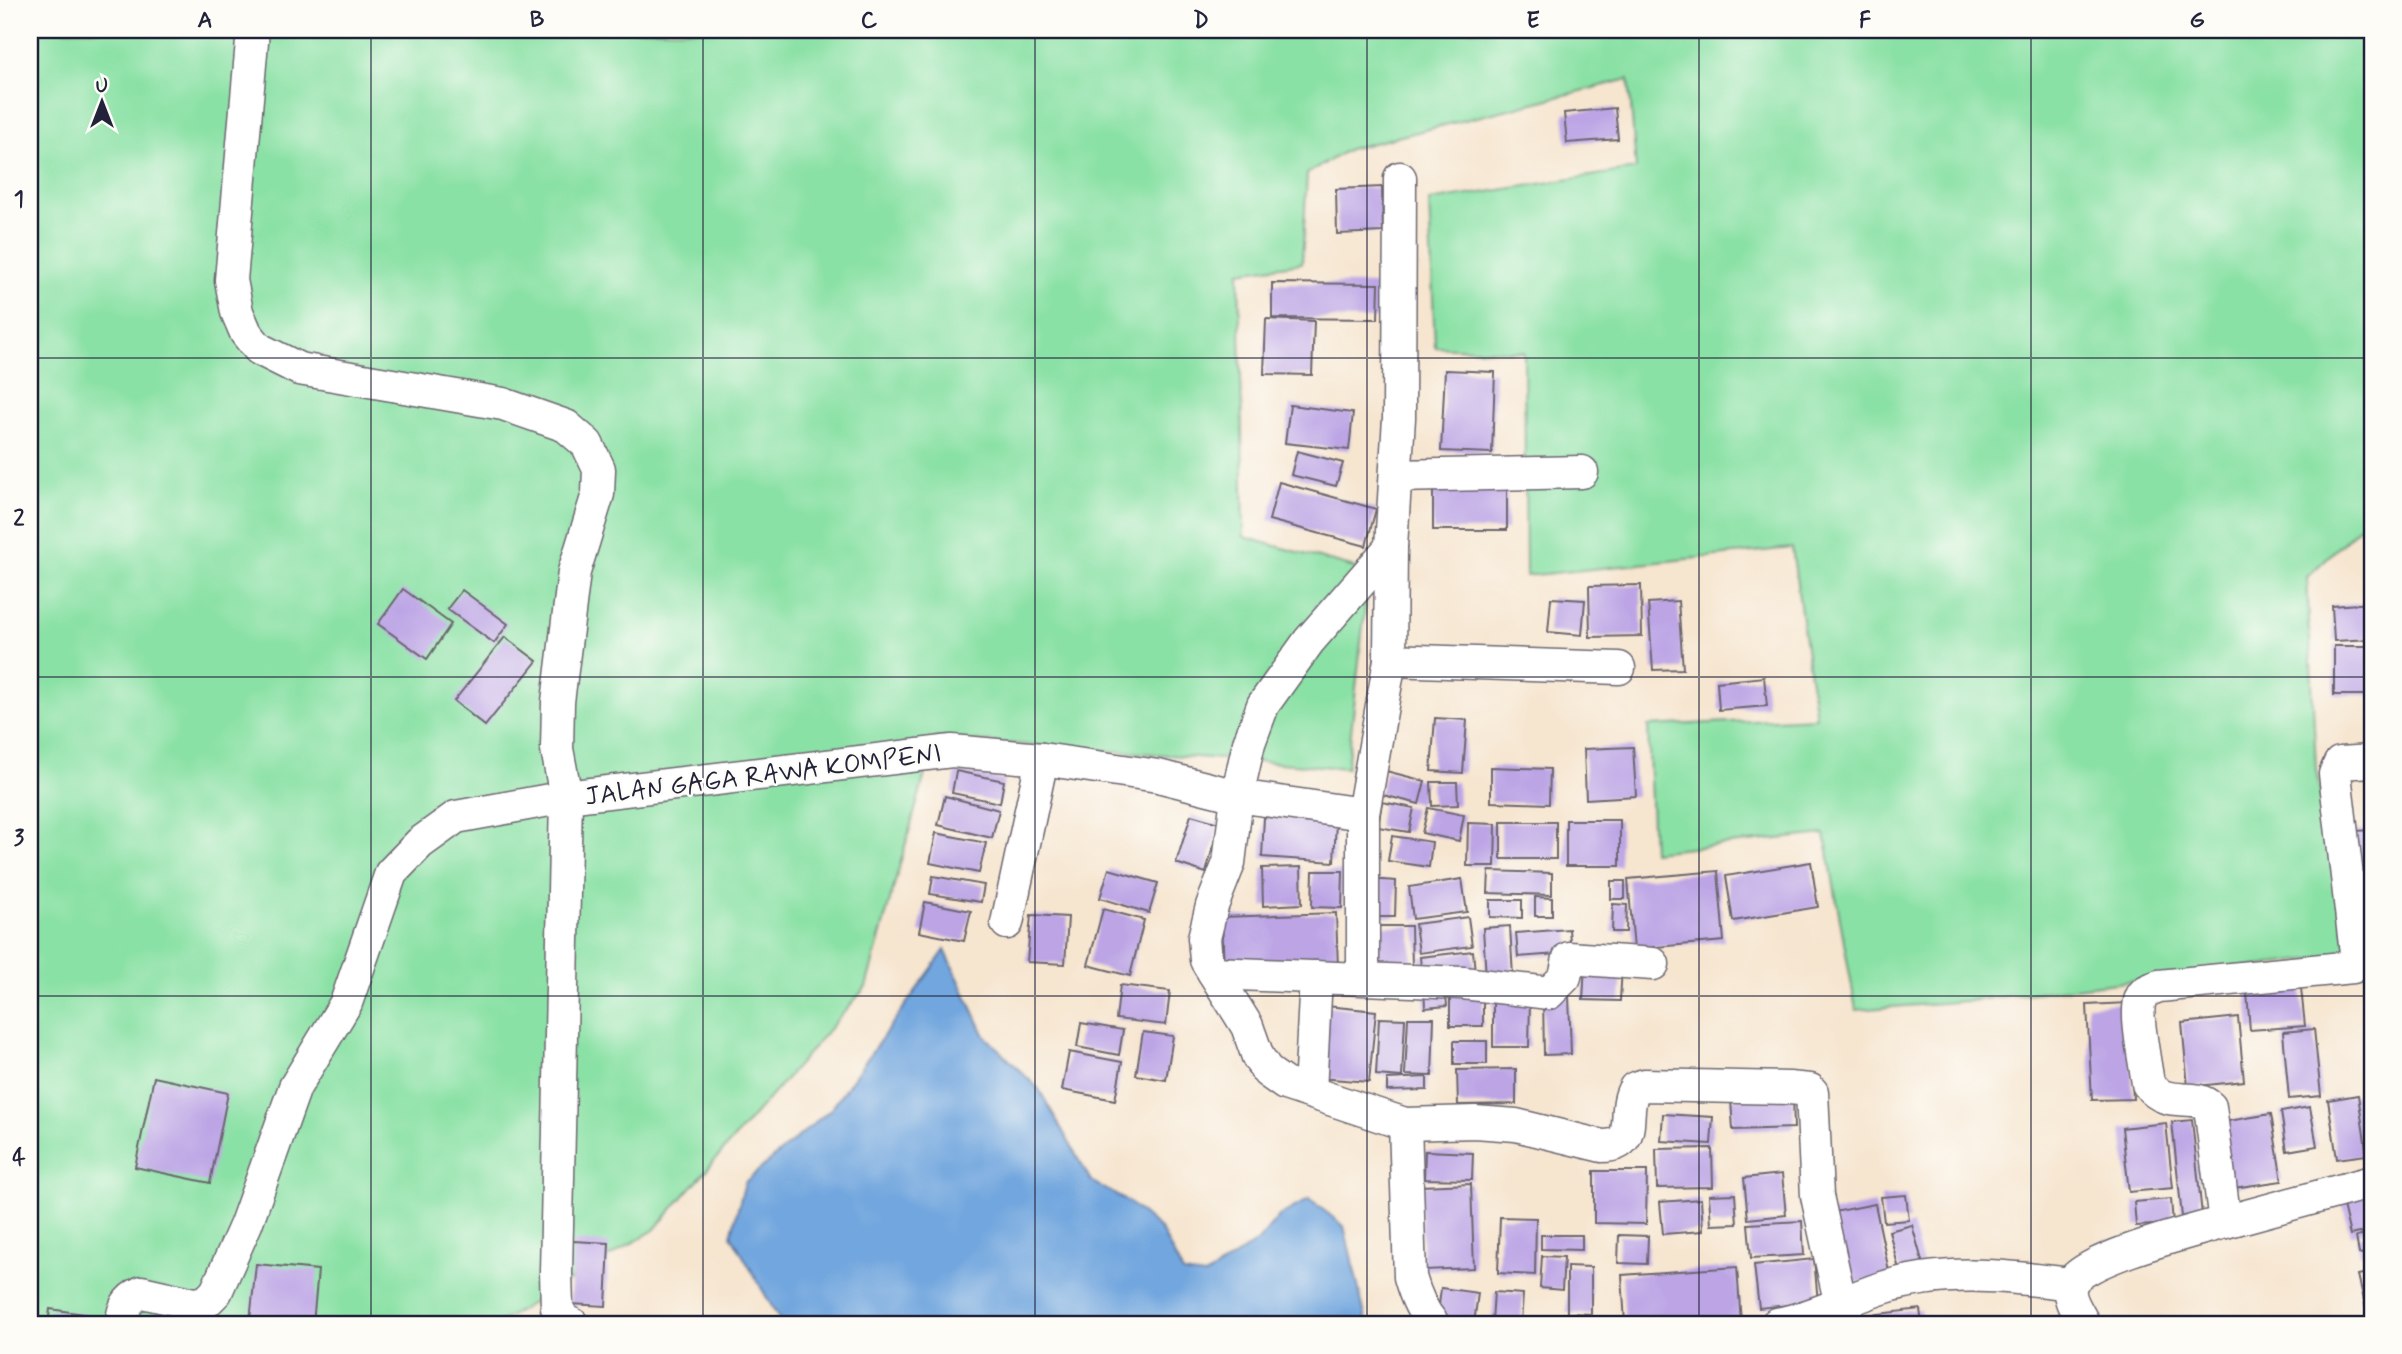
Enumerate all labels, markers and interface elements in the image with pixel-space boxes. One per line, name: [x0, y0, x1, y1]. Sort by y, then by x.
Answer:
text: A: [197, 6, 213, 36]
text: B: [530, 6, 545, 36]
text: C: [861, 6, 878, 36]
text: D: [1193, 6, 1209, 36]
text: E: [1526, 6, 1540, 36]
text: F: [1859, 6, 1871, 36]
text: G: [2189, 6, 2205, 36]
north arrow: [66, 66, 136, 136]
text: U: [96, 74, 108, 99]
text: 1: [14, 185, 24, 215]
text: 2: [13, 504, 25, 534]
street label: JALAN GAGA RAWA KOMPENI: [583, 737, 944, 815]
text: 3: [14, 824, 25, 854]
text: 4: [12, 1143, 26, 1173]

